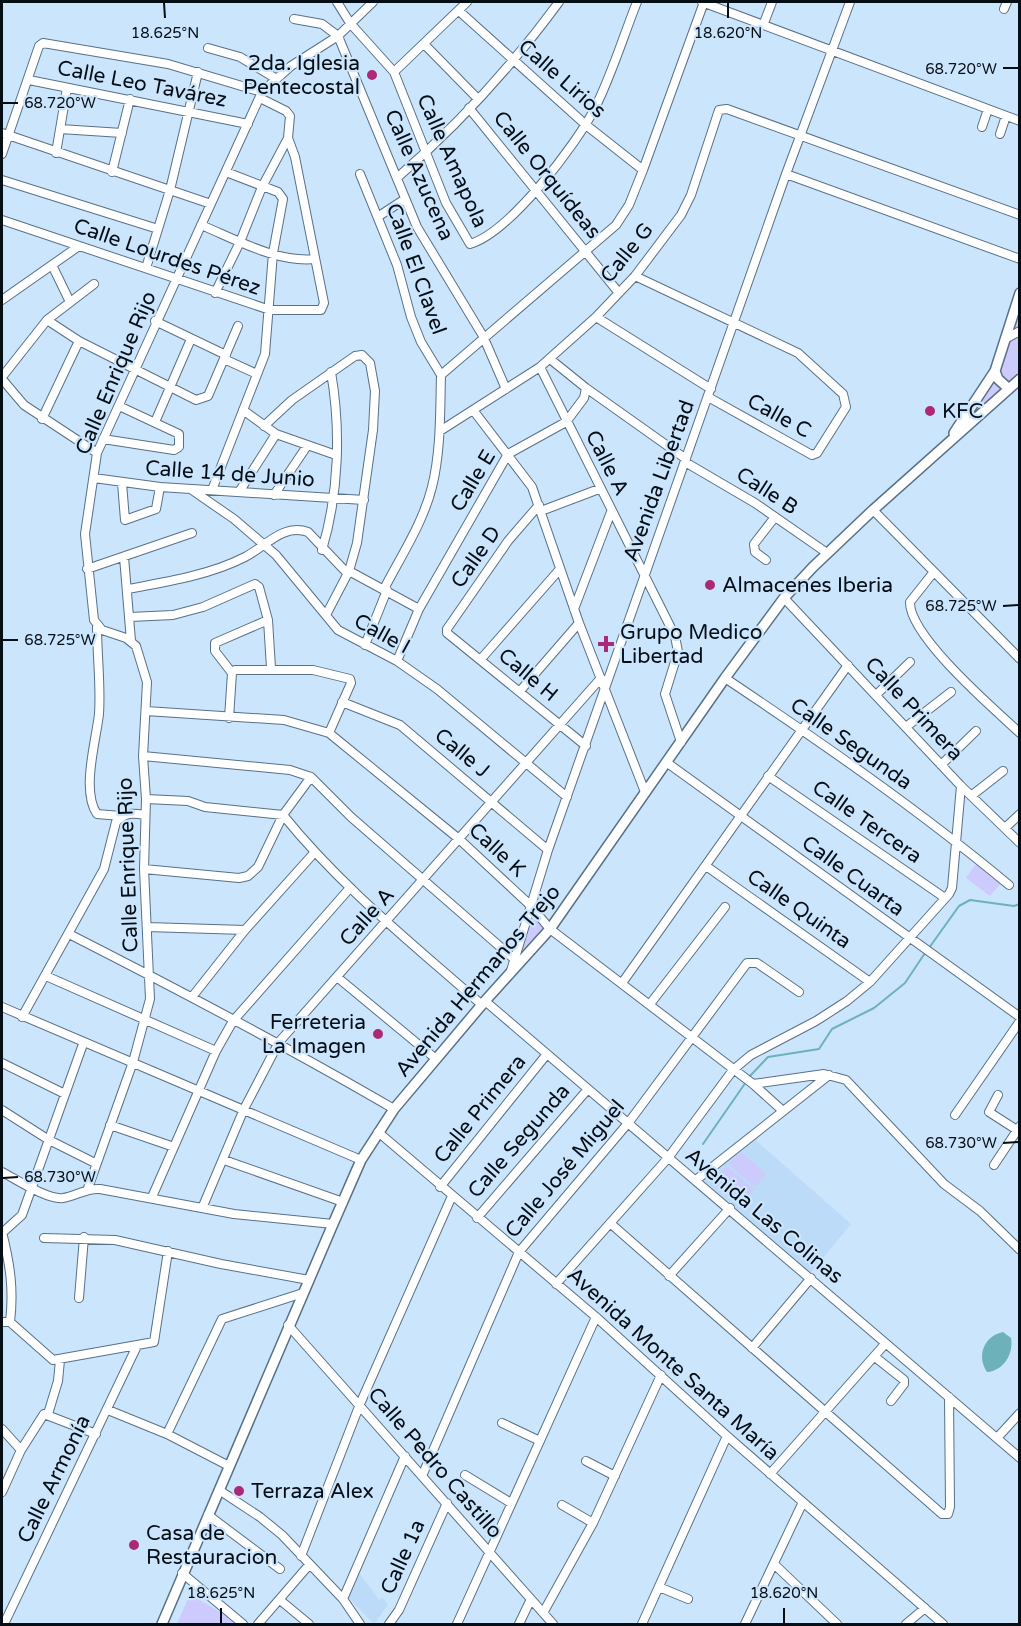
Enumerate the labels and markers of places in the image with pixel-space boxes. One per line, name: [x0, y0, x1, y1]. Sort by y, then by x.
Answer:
place label: 2da. Iglesia Pentecostal: [243, 51, 360, 100]
marker: 2da. Iglesia Pentecostal: [365, 68, 379, 82]
place label: KFC: [942, 399, 983, 424]
marker: KFC: [923, 404, 937, 418]
place label: Almacenes Iberia: [722, 573, 893, 598]
marker: Almacenes Iberia: [703, 578, 717, 592]
place label: Grupo Medico Libertad: [620, 620, 762, 669]
marker: Grupo Medico Libertad: [597, 635, 615, 653]
place label: Ferreteria La Imagen: [262, 1010, 366, 1059]
marker: Ferreteria La Imagen: [371, 1027, 385, 1041]
place label: Terraza Alex: [251, 1479, 374, 1504]
marker: Terraza Alex: [232, 1484, 246, 1498]
place label: Casa de Restauracion: [146, 1521, 277, 1570]
marker: Casa de Restauracion: [127, 1538, 141, 1552]

